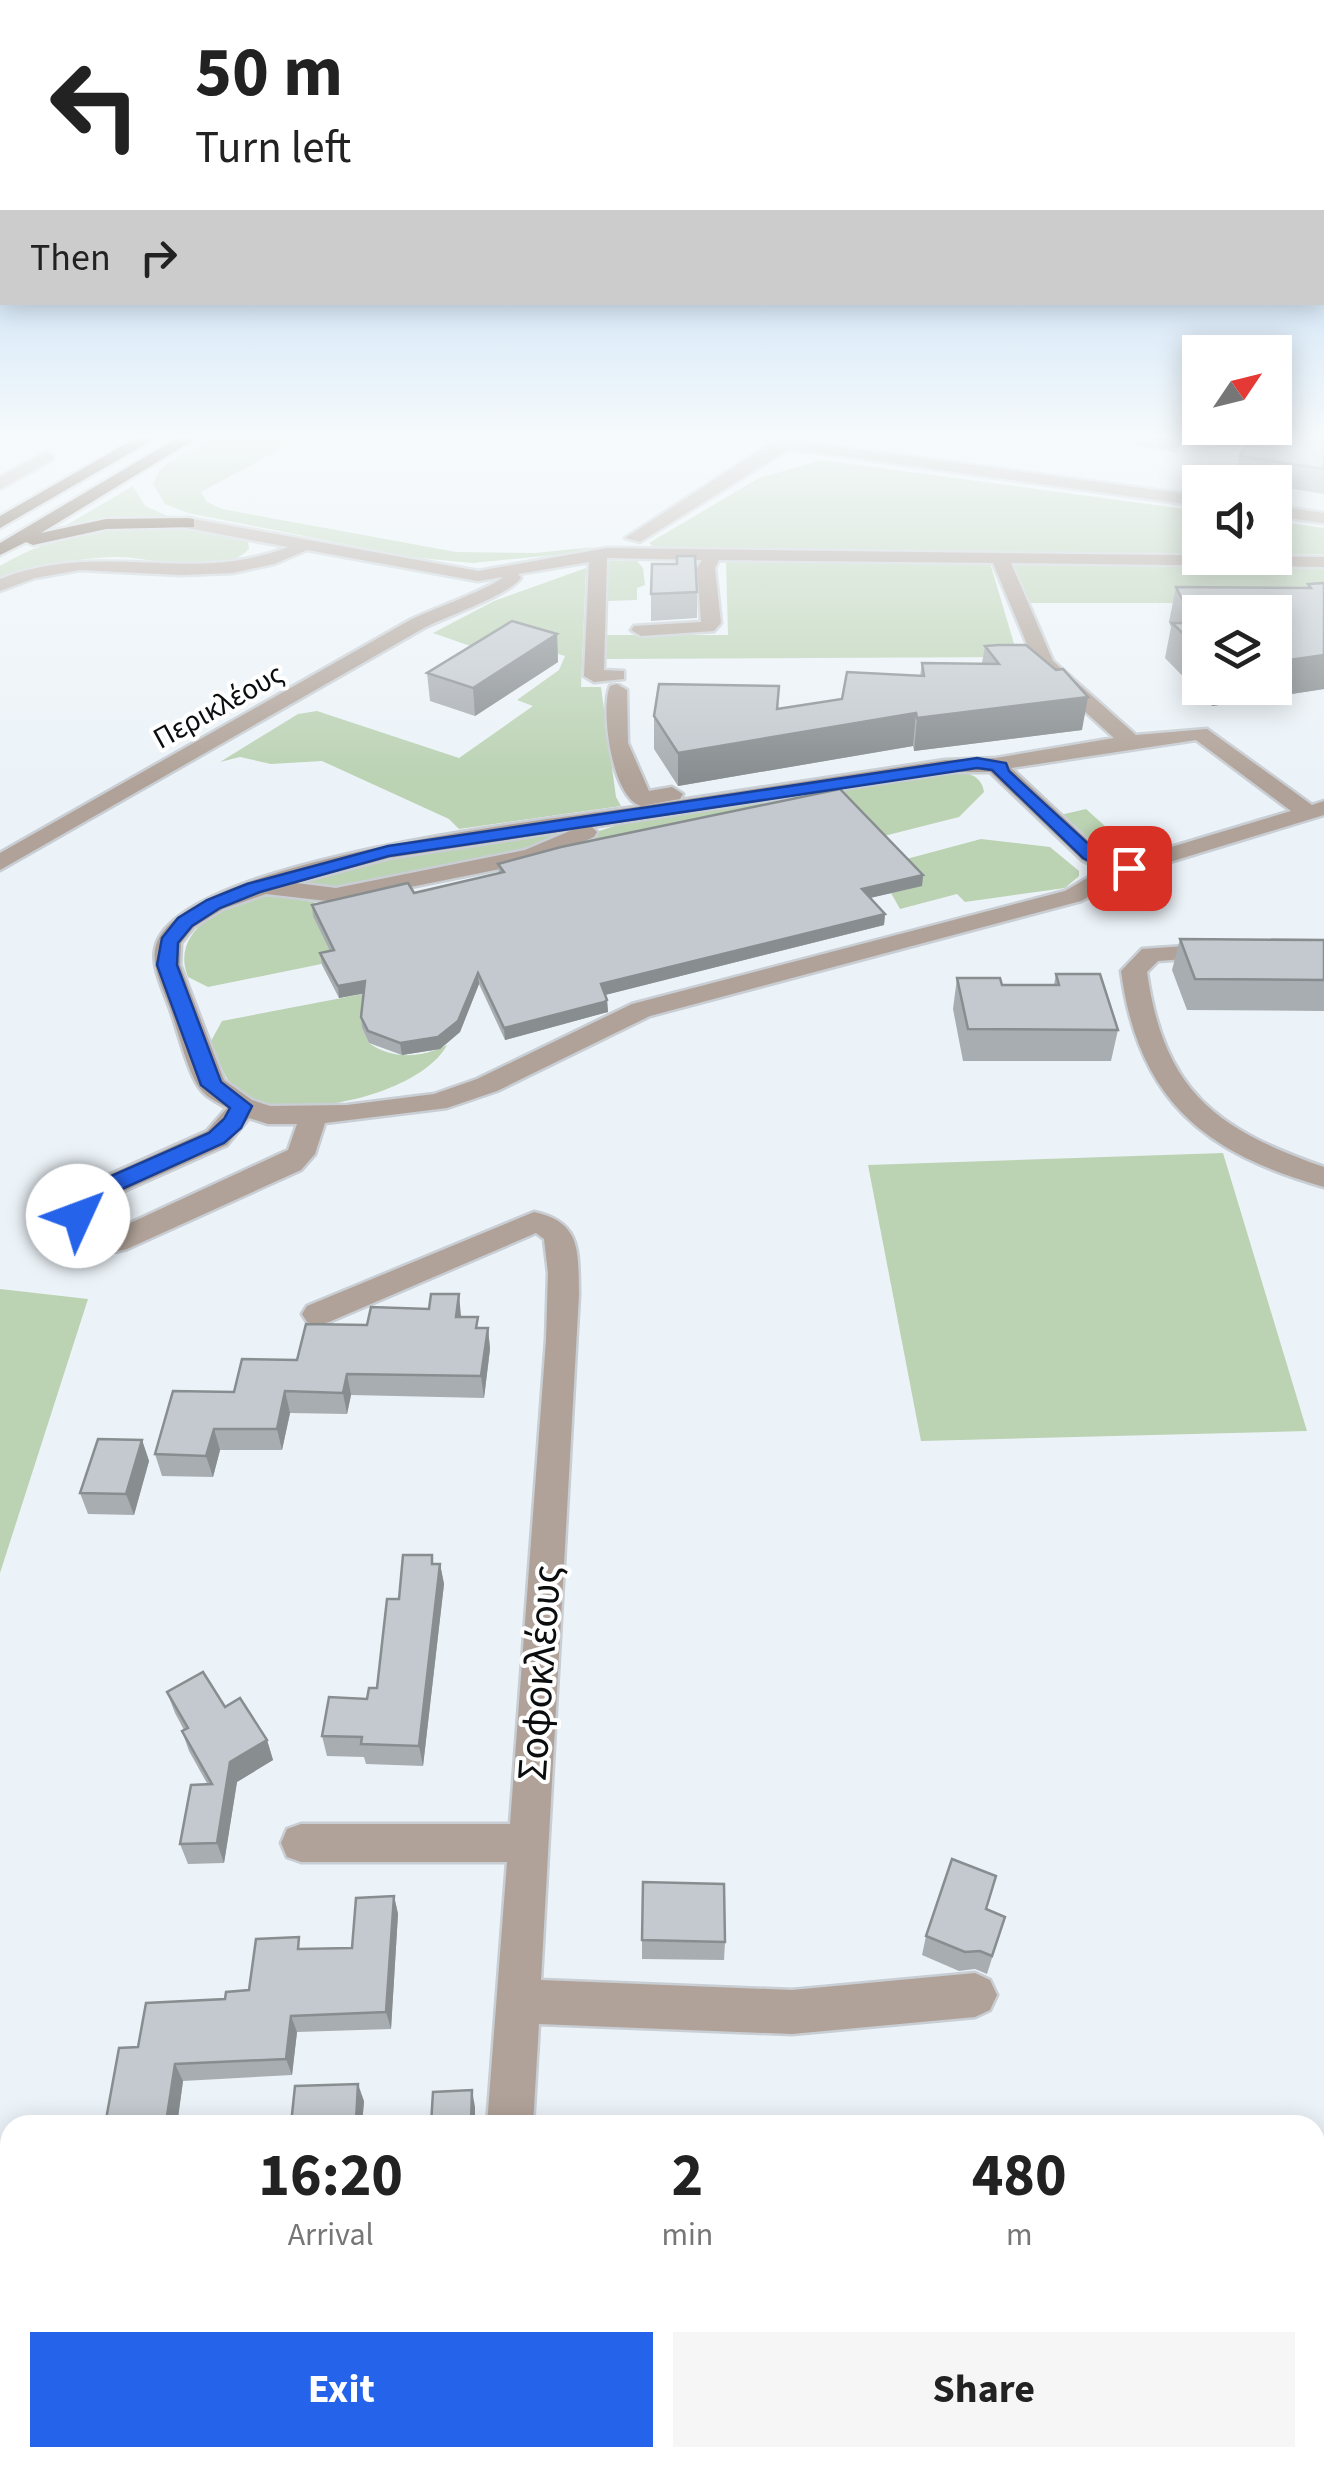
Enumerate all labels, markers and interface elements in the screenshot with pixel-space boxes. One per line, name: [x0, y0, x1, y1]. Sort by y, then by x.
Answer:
text: 50 m: [195, 23, 343, 123]
icon: left: [30, 40, 160, 170]
text: Turn left: [195, 116, 351, 180]
icon: right: [131, 230, 186, 285]
text: Then: [30, 231, 111, 285]
north arrow: [1182, 335, 1292, 445]
map controls: [1182, 335, 1292, 705]
button: sound: [1182, 465, 1292, 575]
button: layers: [1182, 595, 1292, 705]
street label: Περικλέους: [145, 653, 291, 760]
pin: [1087, 826, 1172, 911]
icon: arrive: [1102, 841, 1157, 896]
position arrow: [26, 1164, 130, 1268]
street label: Σοφοκλέους: [503, 1563, 577, 1783]
text: 16:20: [258, 2134, 403, 2219]
text: 2: [672, 2134, 703, 2219]
text: 480: [972, 2134, 1067, 2219]
text: Arrival: [288, 2212, 374, 2258]
text: min: [661, 2212, 713, 2258]
text: m: [1006, 2212, 1032, 2258]
button: Exit: [30, 2332, 653, 2447]
button: Share: [673, 2332, 1295, 2447]

